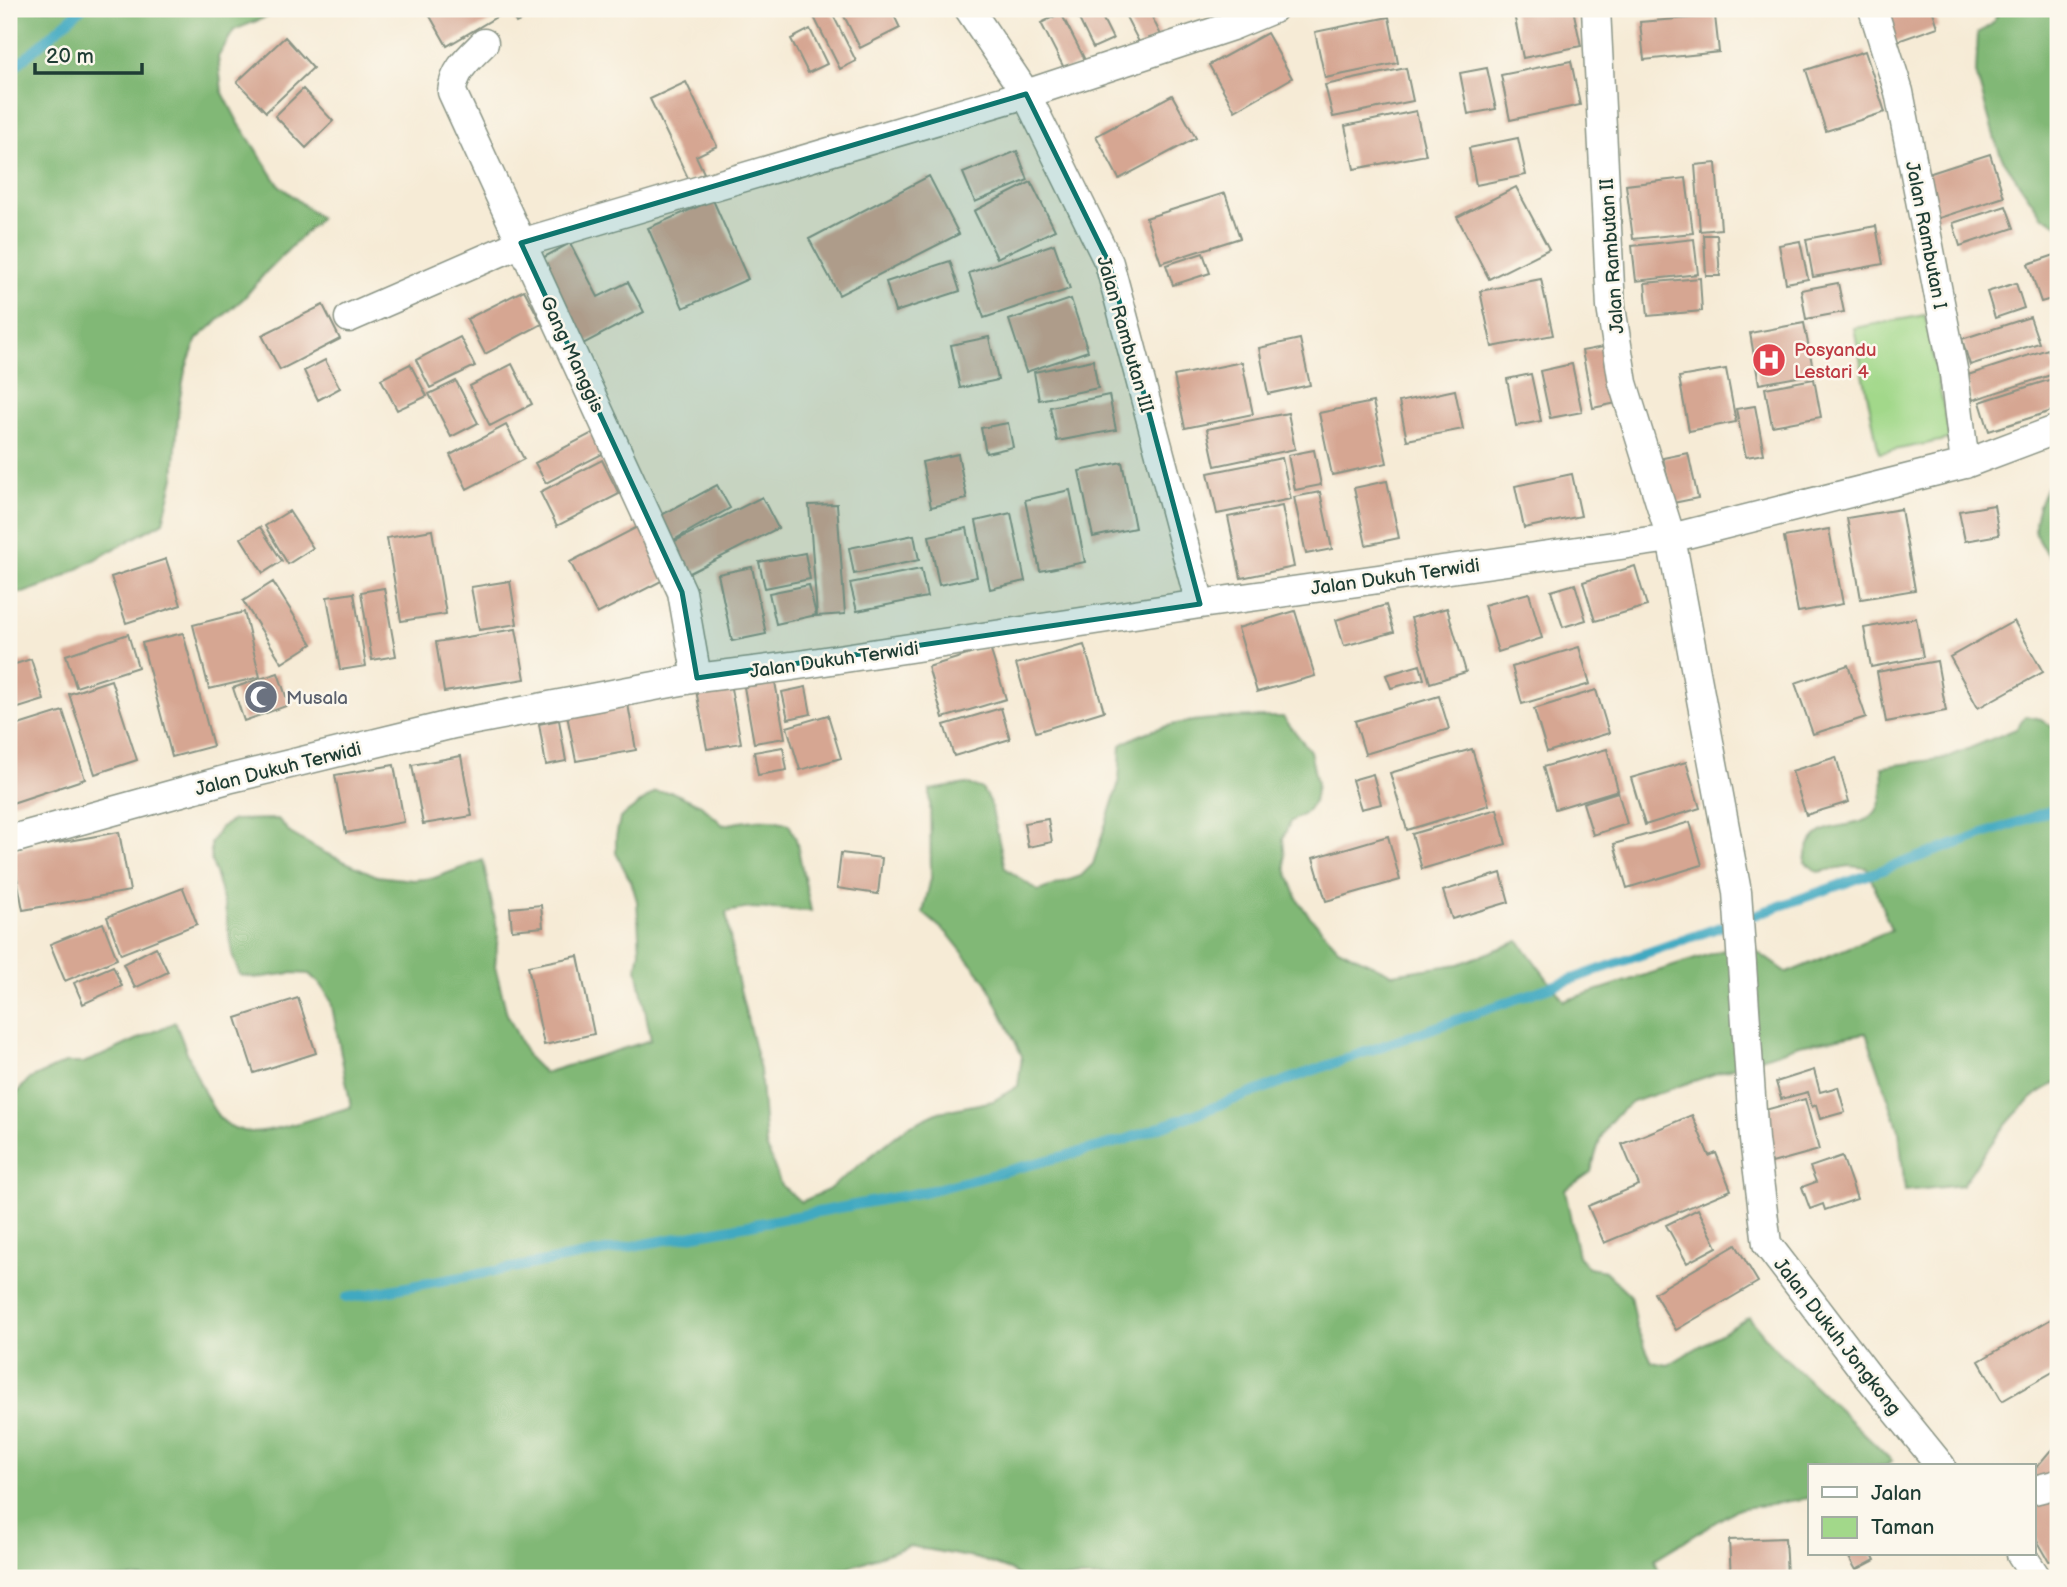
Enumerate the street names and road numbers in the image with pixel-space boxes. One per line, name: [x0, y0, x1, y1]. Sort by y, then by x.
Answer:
street label: Jalan Rambutan I: [1900, 159, 1951, 311]
street label: Jalan Rambutan II: [1596, 177, 1629, 334]
street label: Jalan Rambutan III: [1091, 253, 1158, 415]
street label: Gang Manggis: [535, 293, 609, 416]
street label: Jalan Dukuh Terwidi: [1309, 554, 1481, 601]
street label: Jalan Dukuh Terwidi: [748, 637, 920, 684]
street label: Jalan Dukuh Terwidi: [193, 738, 364, 801]
street label: Jalan Dukuh Jongkong: [1768, 1254, 1905, 1420]

